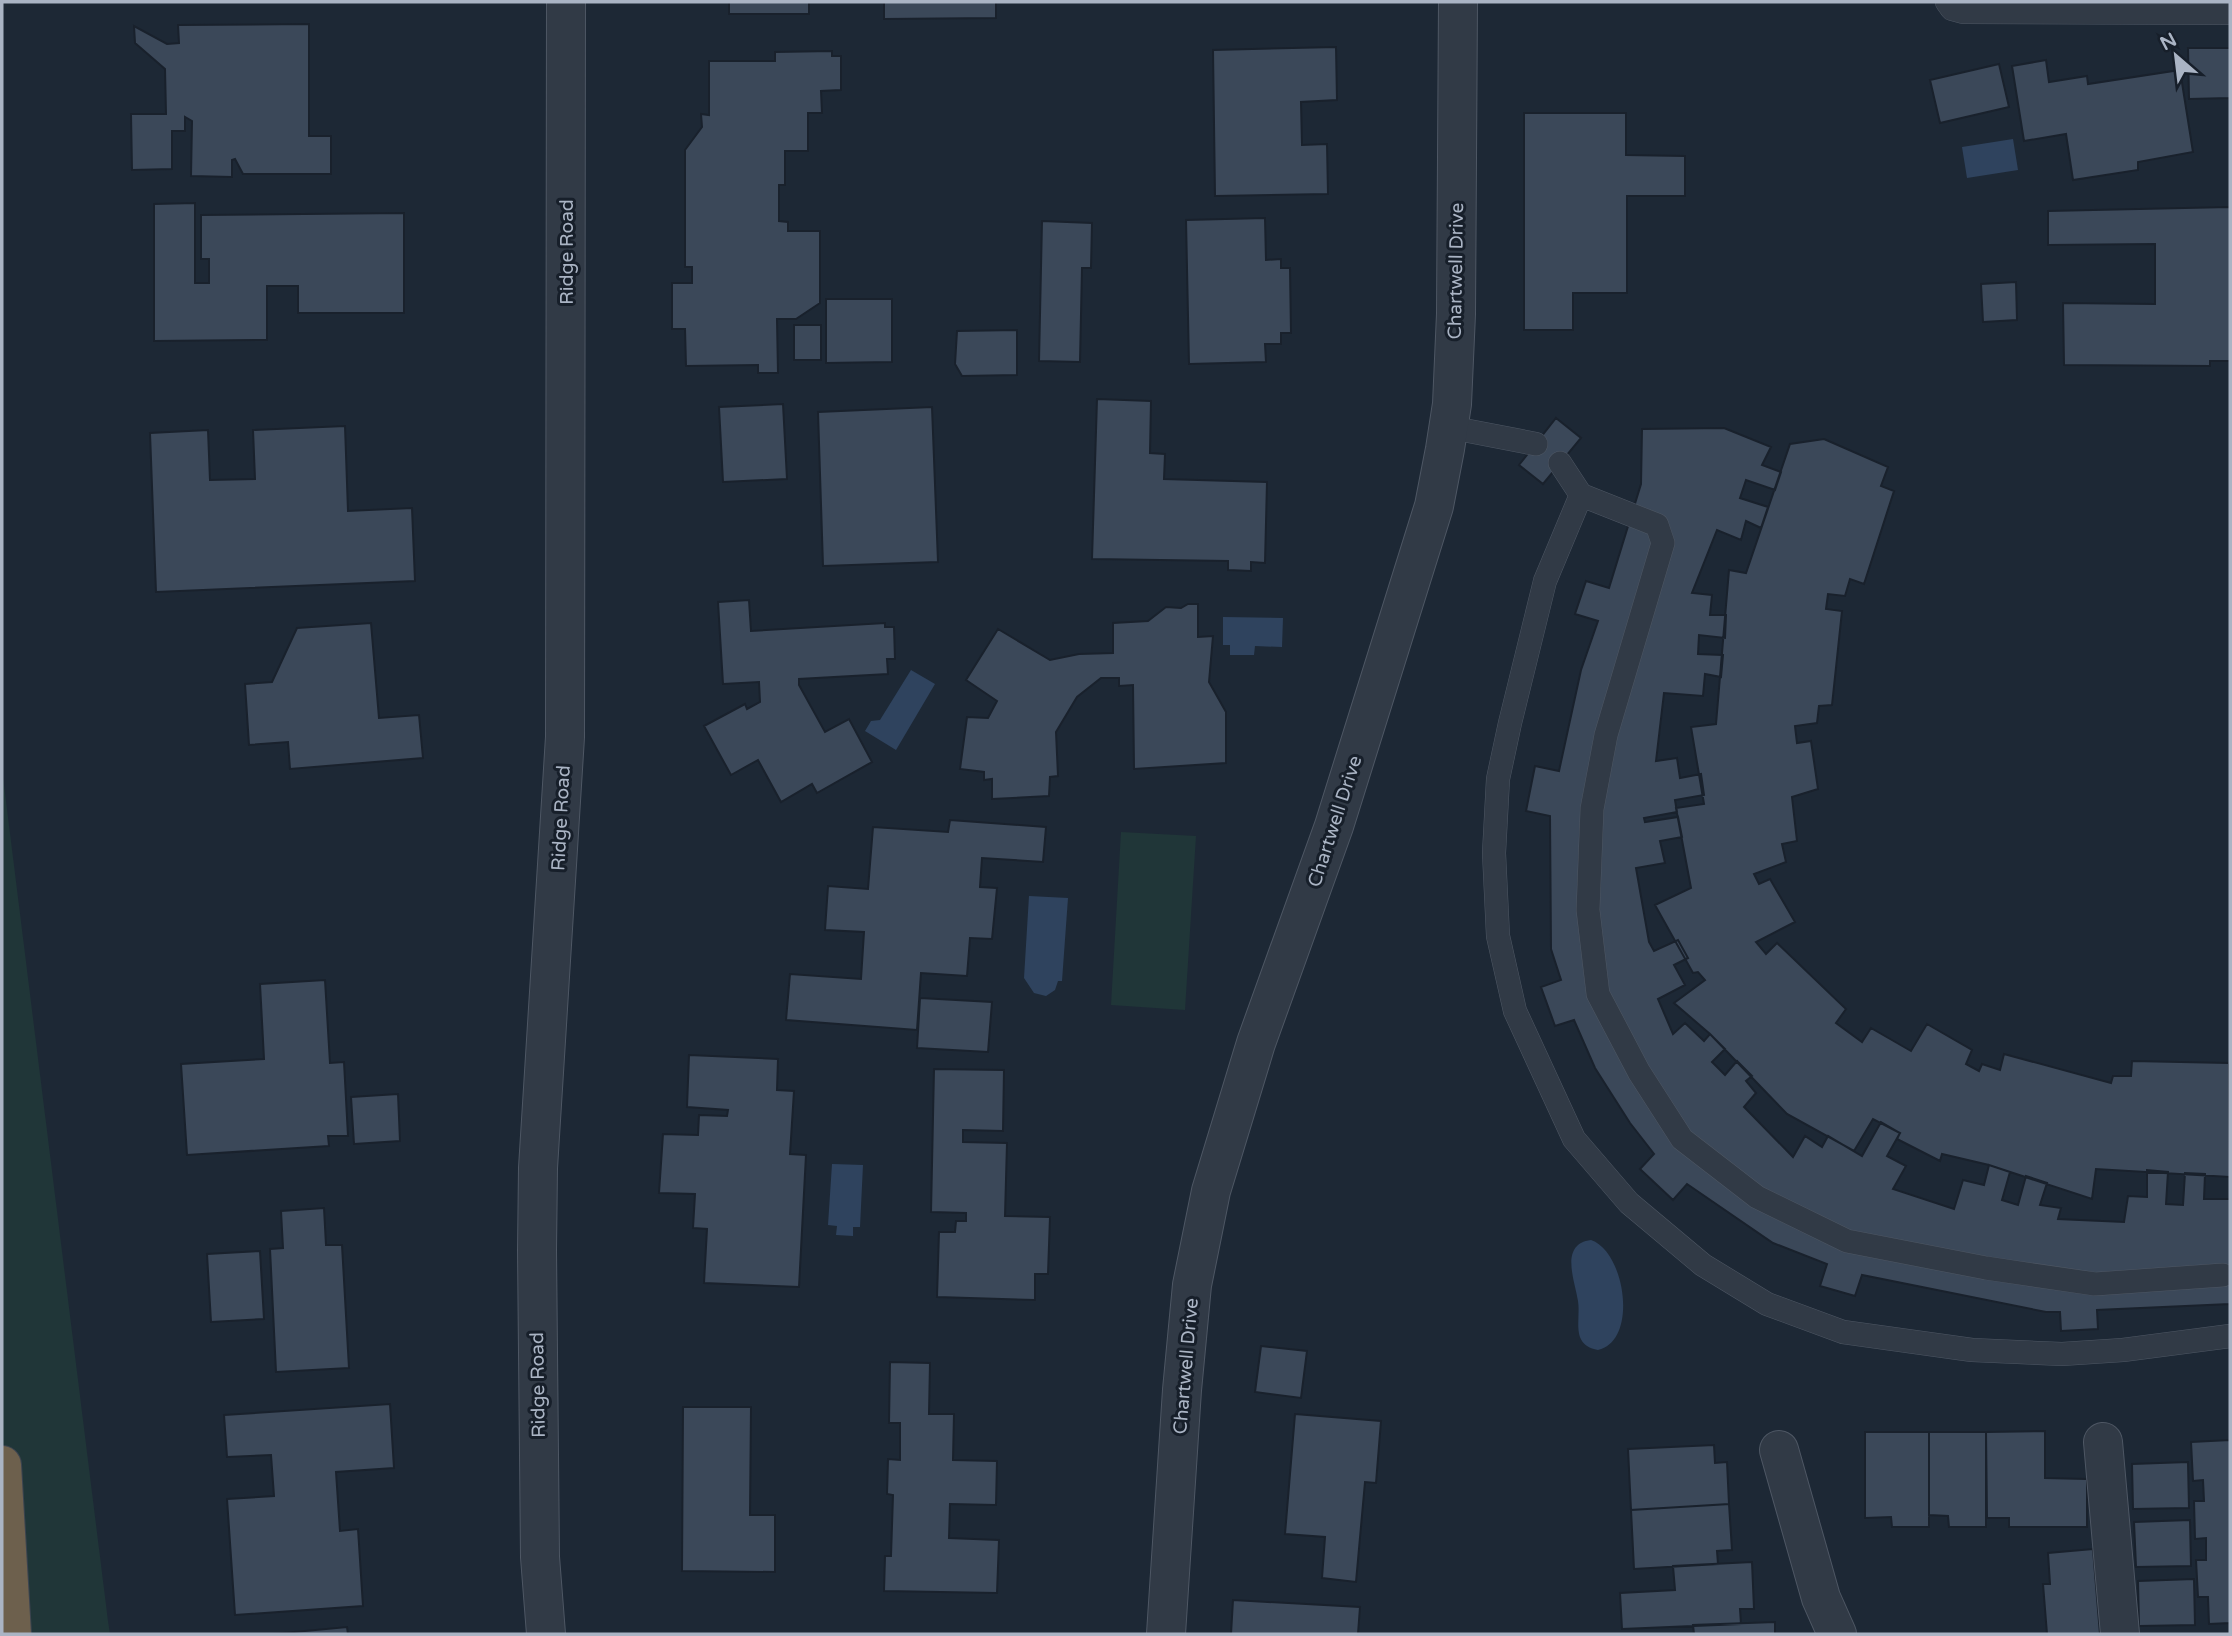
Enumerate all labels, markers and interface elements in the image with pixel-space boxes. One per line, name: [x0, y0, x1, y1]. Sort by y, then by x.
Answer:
north arrow: [2141, 21, 2211, 91]
text: N: [2157, 29, 2180, 55]
street label: Ridge Road: [556, 199, 578, 305]
street label: Chartwell Drive: [1444, 202, 1468, 340]
street label: Chartwell Drive: [1303, 753, 1367, 890]
street label: Ridge Road: [547, 765, 575, 871]
street label: Chartwell Drive: [1169, 1297, 1203, 1435]
street label: Ridge Road: [526, 1332, 550, 1438]

